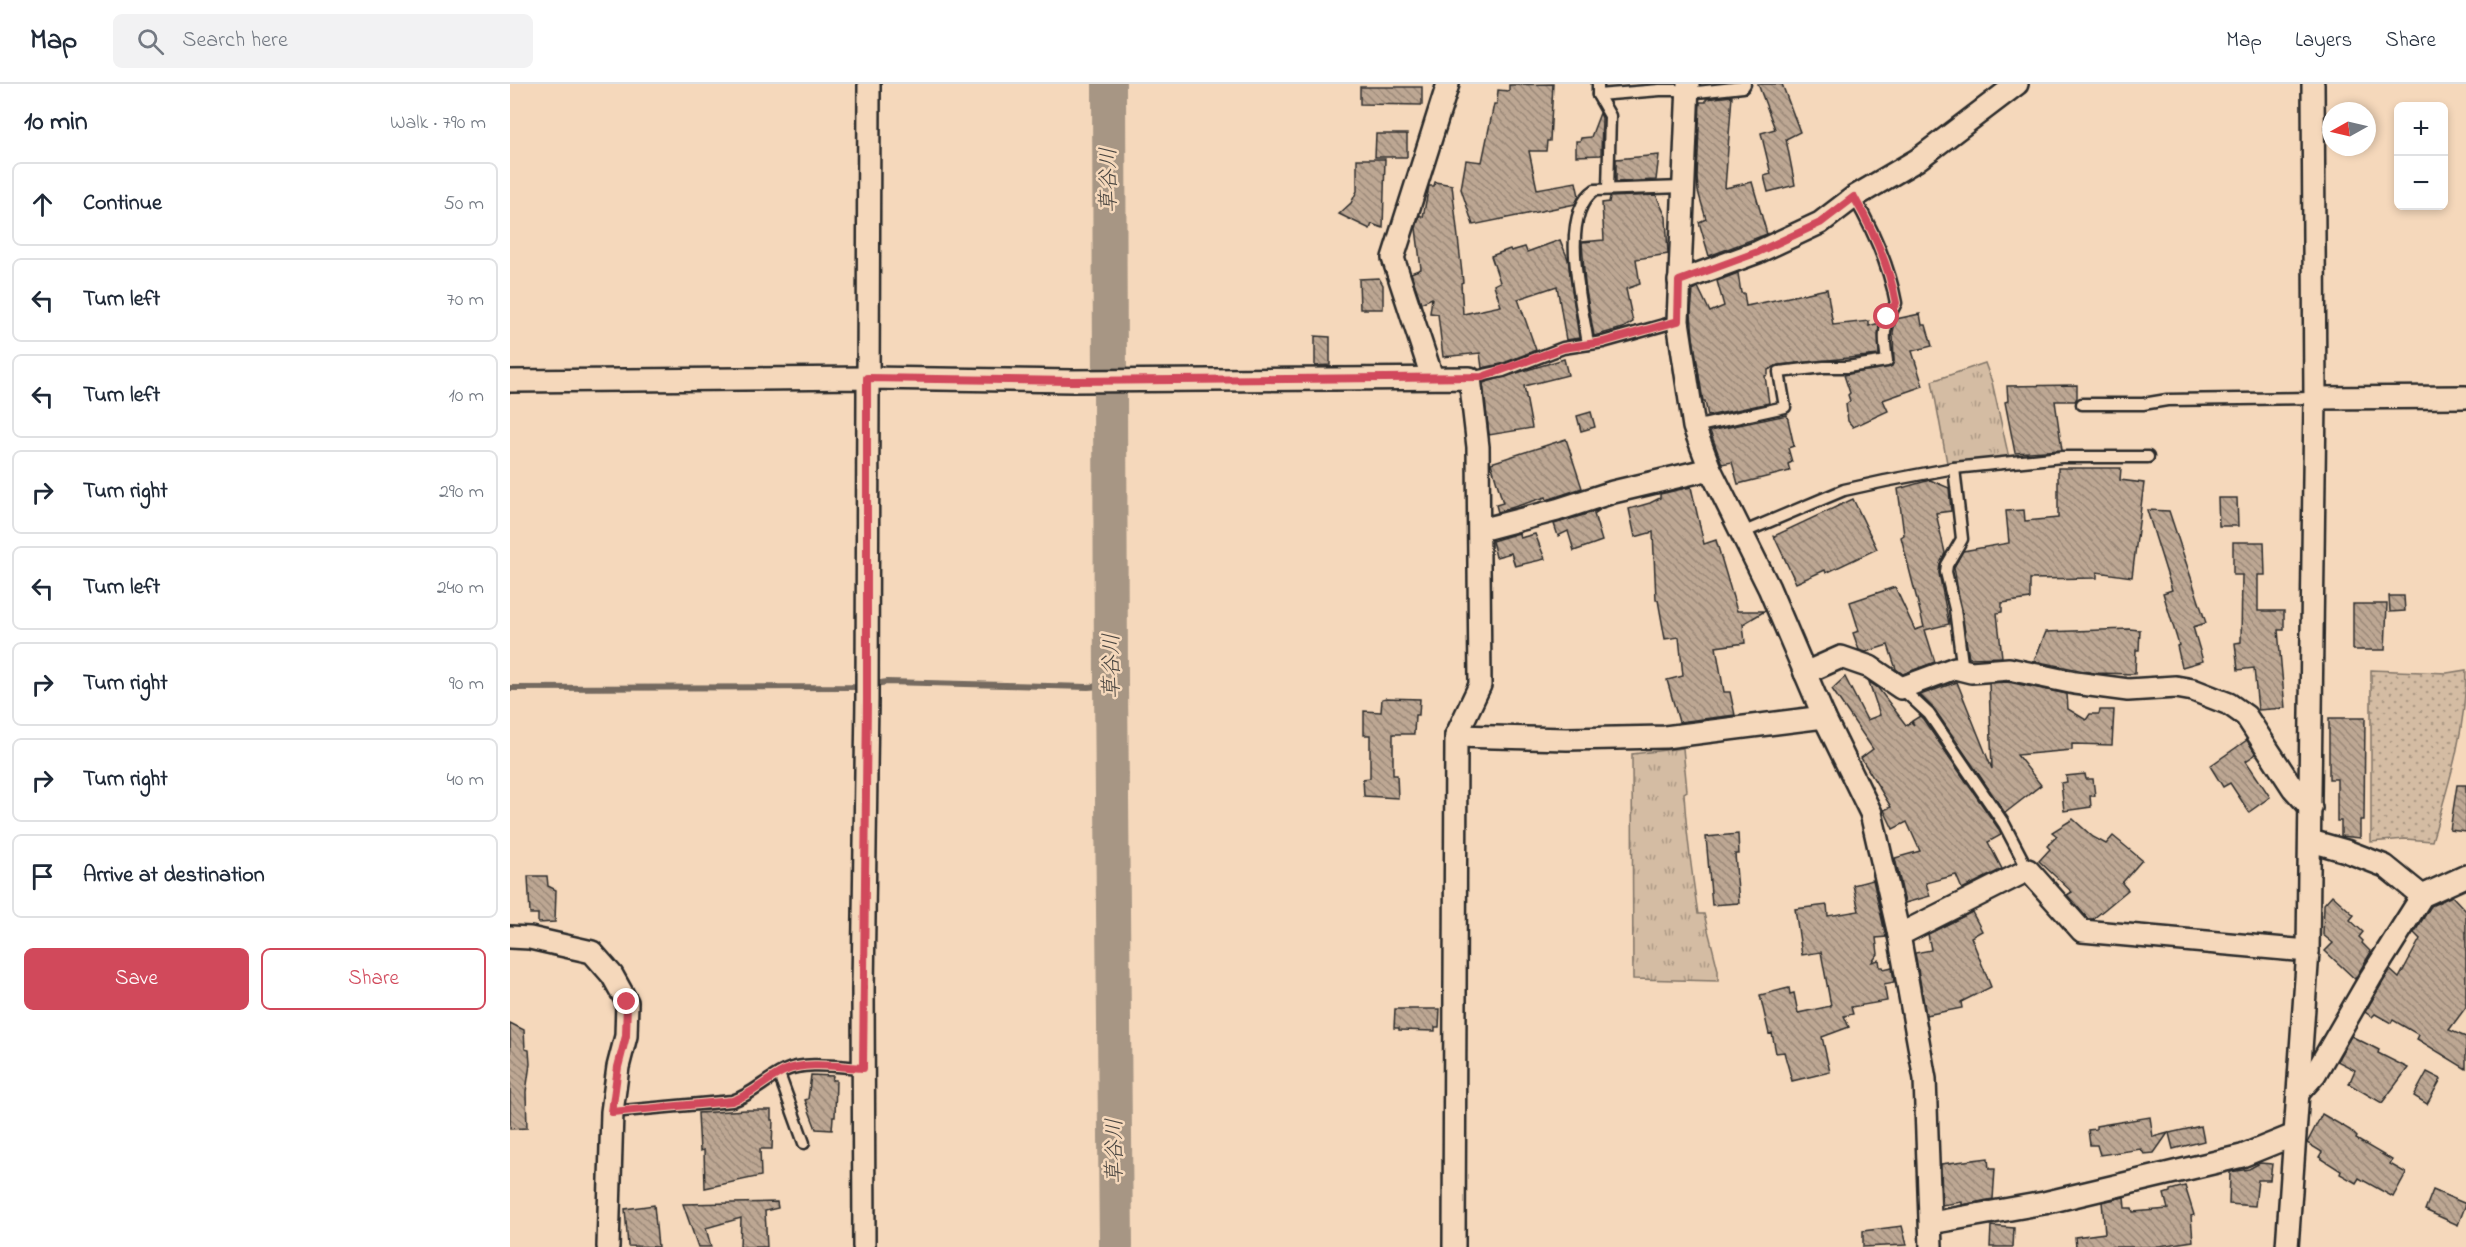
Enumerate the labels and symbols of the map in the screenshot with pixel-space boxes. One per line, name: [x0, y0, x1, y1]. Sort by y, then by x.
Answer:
north arrow: [2322, 102, 2376, 156]
water label: 草谷川: [1094, 147, 1126, 213]
route start: [1873, 303, 1899, 329]
water label: 草谷川: [1097, 633, 1129, 699]
route end: [613, 988, 639, 1014]
water label: 草谷川: [1100, 1118, 1132, 1184]

